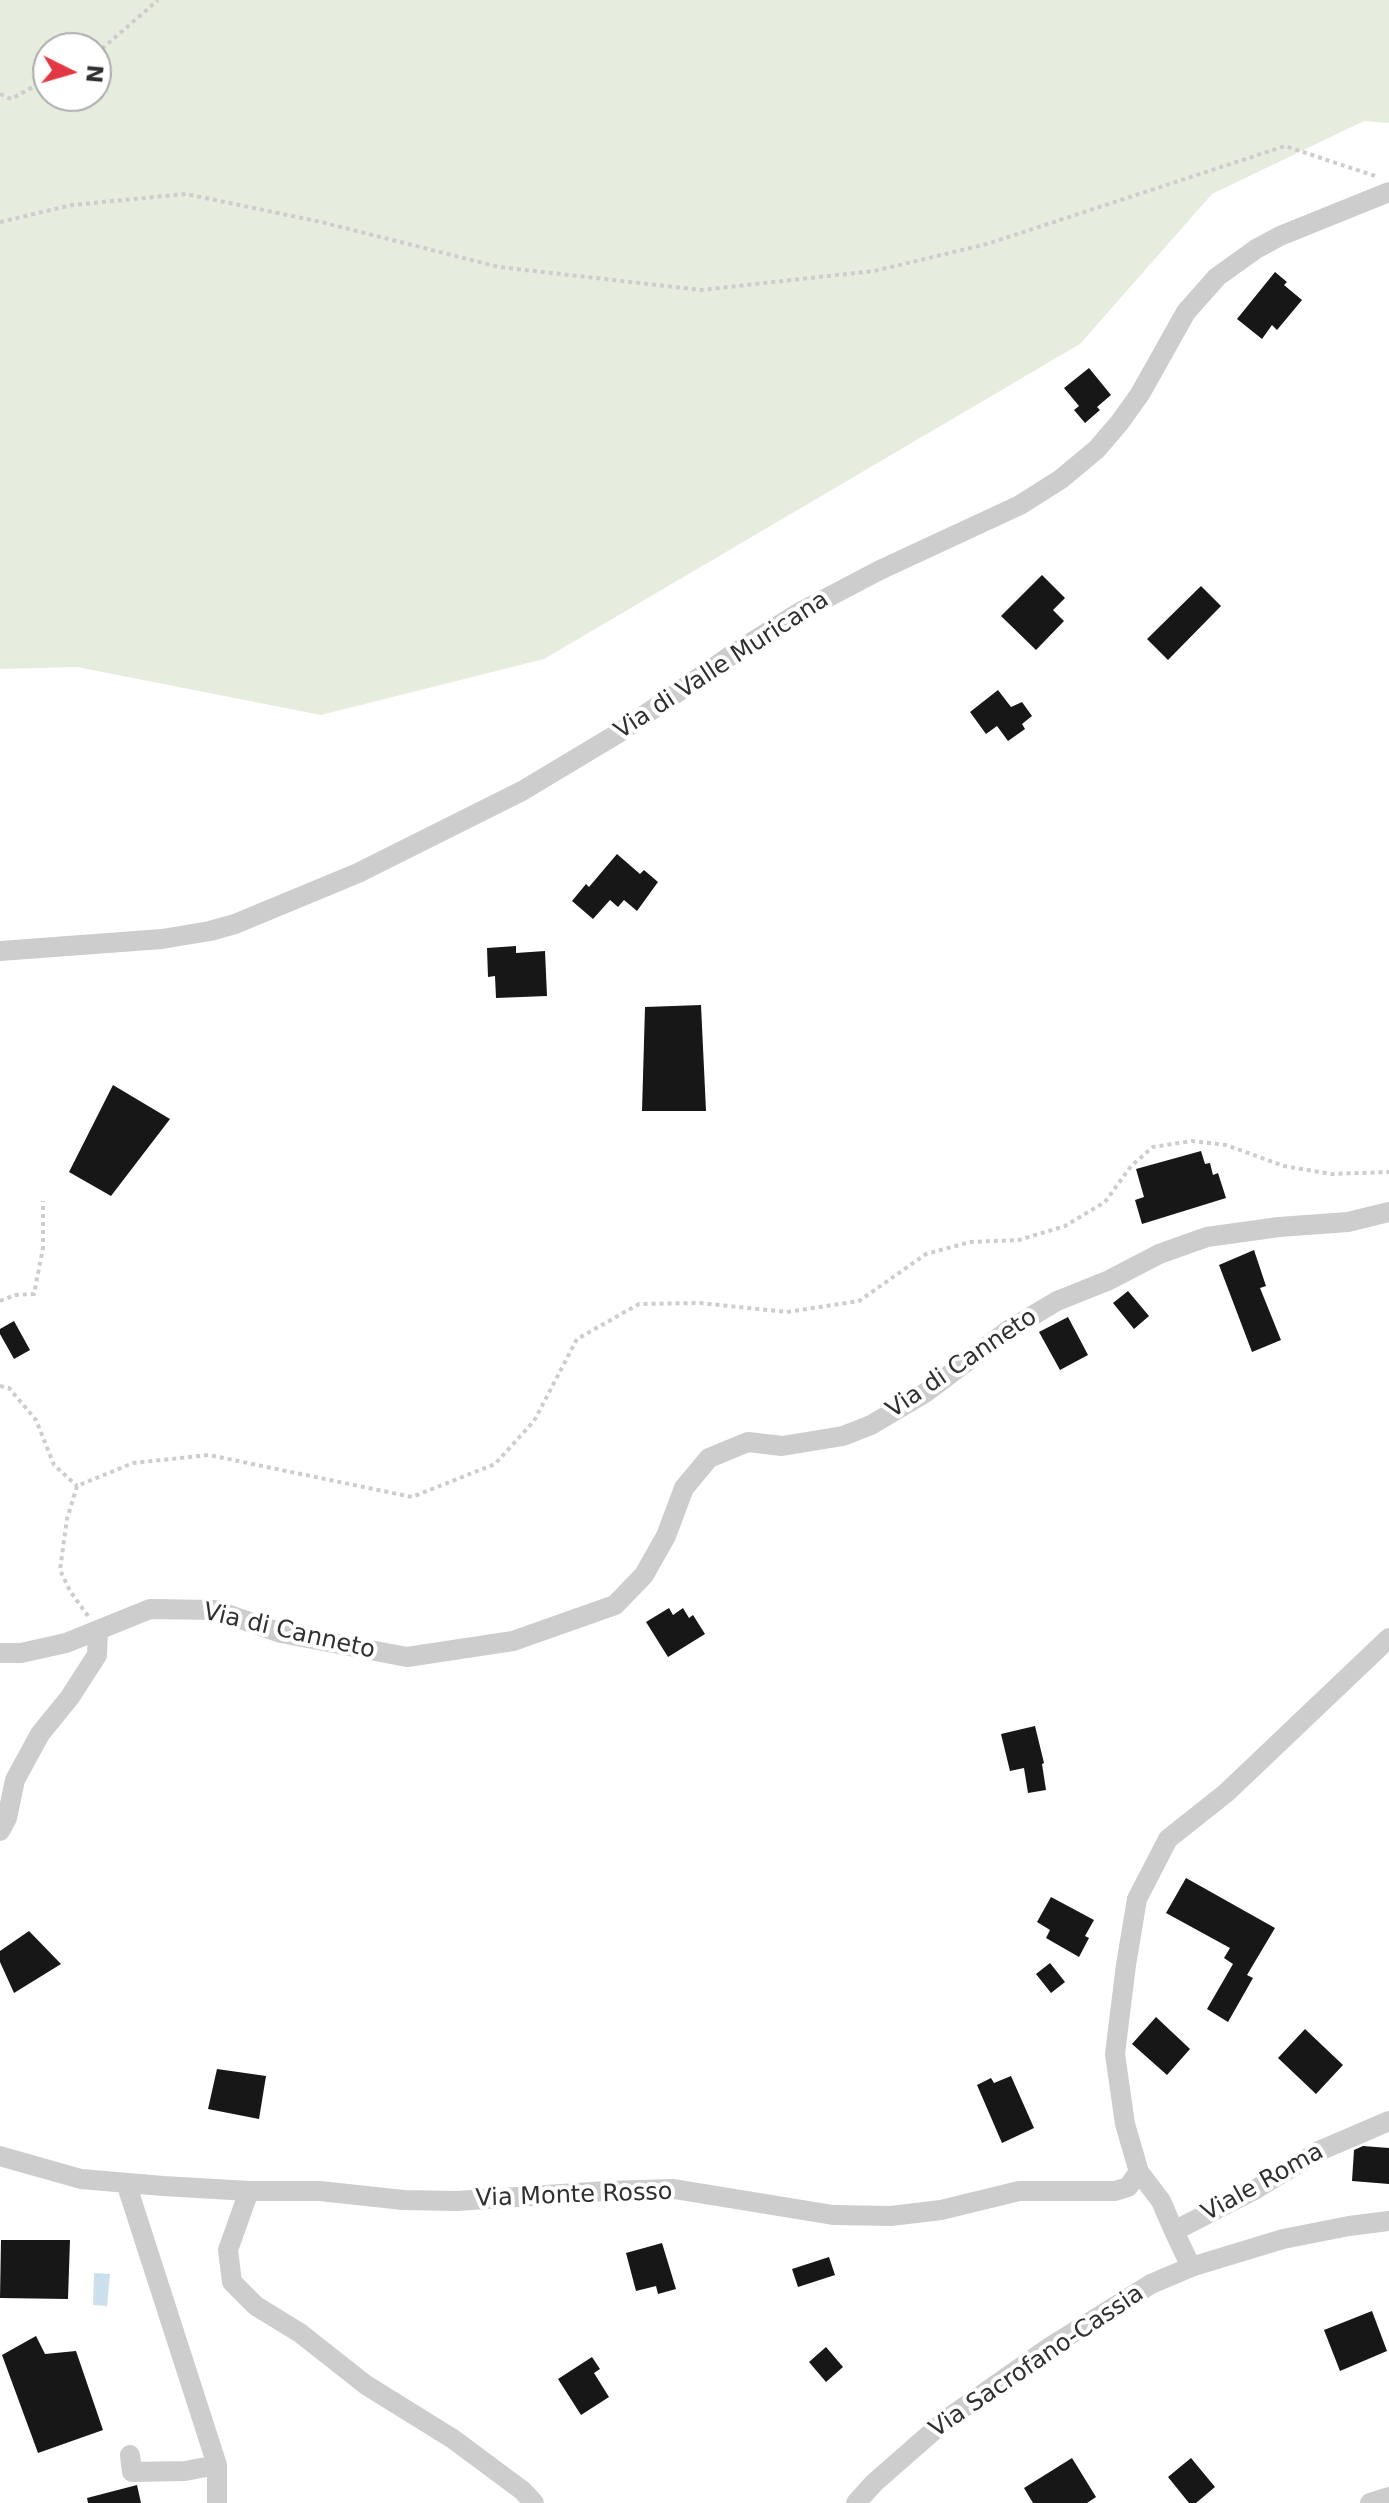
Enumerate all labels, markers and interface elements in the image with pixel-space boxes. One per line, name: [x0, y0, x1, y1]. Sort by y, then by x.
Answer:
north arrow: [32, 32, 112, 112]
text: N: [81, 64, 108, 84]
street label: Via di Valle Muricana: [609, 586, 835, 746]
street label: Via di Canneto: [881, 1303, 1043, 1425]
street label: Via di Canneto: [200, 1598, 378, 1666]
street label: Viale Roma: [1197, 2138, 1329, 2228]
street label: Via Monte Rosso: [475, 2178, 673, 2214]
street label: Via Sacrofano-Cassia: [924, 2280, 1150, 2444]

